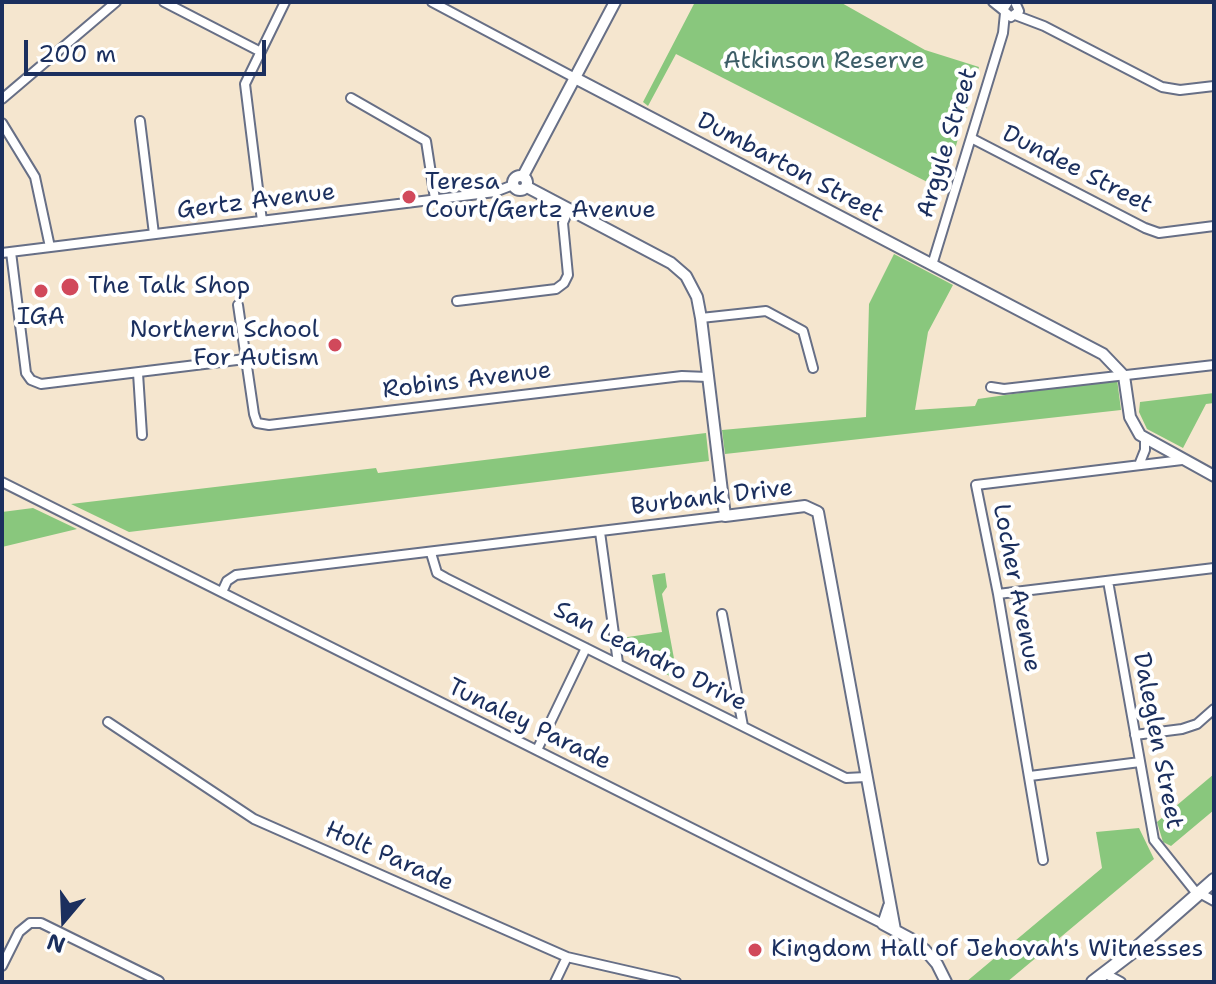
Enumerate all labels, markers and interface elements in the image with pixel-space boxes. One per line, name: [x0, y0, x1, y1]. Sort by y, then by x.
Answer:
scale bar: [28, 24, 270, 74]
text: 200 m: [38, 38, 116, 70]
park label: Atkinson Reserve: [723, 48, 925, 76]
street label: Argyle Street: [912, 65, 984, 221]
street label: Dumbarton Street: [692, 107, 888, 229]
street label: Dundee Street: [997, 120, 1157, 220]
place label: Teresa Court/Gertz Avenue: [425, 169, 656, 225]
street label: Gertz Avenue: [175, 178, 337, 226]
marker: Teresa Court/Gertz Avenue: [400, 188, 418, 206]
place label: The Talk Shop: [88, 273, 250, 301]
marker: The Talk Shop: [59, 276, 81, 298]
marker: IGA: [32, 282, 50, 300]
place label: IGA: [17, 304, 65, 332]
place label: Northern School For Autism: [129, 317, 319, 373]
marker: Northern School For Autism: [326, 336, 344, 354]
street label: Robins Avenue: [381, 356, 553, 406]
street label: Burbank Drive: [629, 474, 795, 522]
street label: Locher Avenue: [986, 501, 1046, 675]
street label: San Leandro Drive: [549, 596, 751, 718]
street label: Daleglen Street: [1126, 650, 1188, 832]
street label: Tunaley Parade: [443, 673, 615, 777]
street label: Holt Parade: [320, 816, 458, 898]
north arrow: [24, 880, 104, 960]
text: N: [43, 927, 69, 960]
place label: Kingdom Hall of Jehovah's Witnesses: [771, 936, 1203, 964]
marker: Kingdom Hall of Jehovah's Witnesses: [746, 941, 764, 959]

